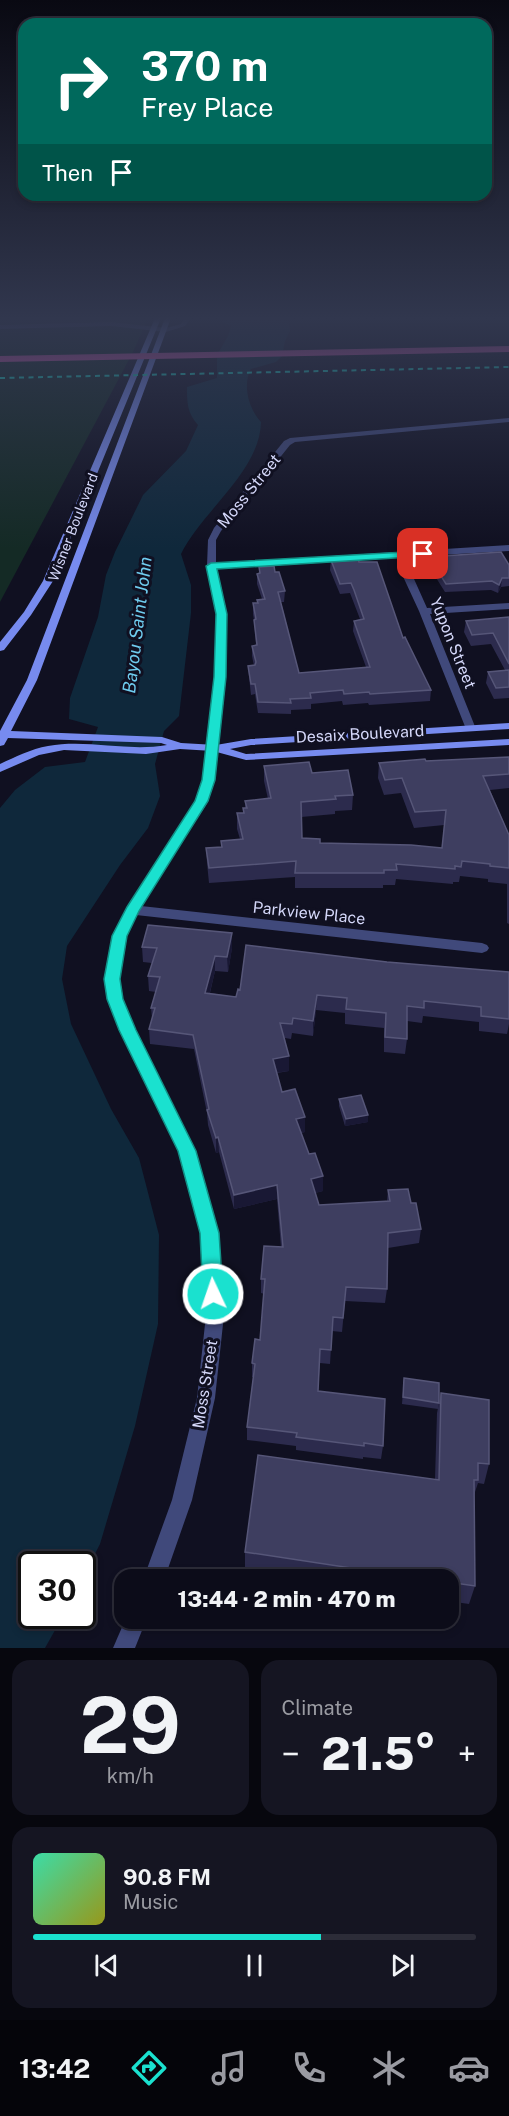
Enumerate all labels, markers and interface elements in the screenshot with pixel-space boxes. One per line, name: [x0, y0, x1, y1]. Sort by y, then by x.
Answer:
text: 370 m: [141, 41, 268, 90]
icon: right: [42, 42, 120, 120]
text: Frey Place: [141, 91, 273, 123]
icon: arrive: [105, 156, 138, 189]
text: Then: [42, 160, 93, 186]
street label: Moss Street: [213, 450, 285, 532]
street label: Wisner Boulevard: [45, 471, 101, 583]
pin: [397, 528, 448, 579]
icon: arrive: [406, 537, 439, 570]
water label: Bayou Saint John: [118, 555, 156, 695]
street label: Yupon Street: [426, 595, 480, 691]
street label: Desaix Boulevard: [295, 721, 425, 747]
street label: Parkview Place: [252, 898, 366, 928]
position arrow: [181, 1262, 245, 1326]
street label: Moss Street: [189, 1338, 221, 1430]
speed limit sign: 30: [18, 1551, 96, 1629]
text: 13:44 · 2 min · 470 m: [178, 1586, 395, 1612]
text: 29: [80, 1679, 181, 1771]
text: Climate: [282, 1696, 353, 1720]
text: 21.5°: [321, 1727, 436, 1780]
text: −: [282, 1735, 300, 1773]
text: +: [458, 1735, 476, 1773]
text: km/h: [107, 1764, 154, 1788]
text: 90.8 FM: [123, 1864, 211, 1890]
text: Music: [123, 1890, 178, 1914]
icon: previous: [90, 1949, 123, 1982]
icon: pause: [238, 1949, 271, 1982]
icon: next: [386, 1949, 419, 1982]
icon: directions: [128, 2047, 170, 2089]
icon: music: [208, 2047, 250, 2089]
icon: phone: [288, 2047, 330, 2089]
icon: climate: [368, 2047, 410, 2089]
icon: car: [448, 2047, 490, 2089]
text: 13:42: [19, 2052, 91, 2084]

